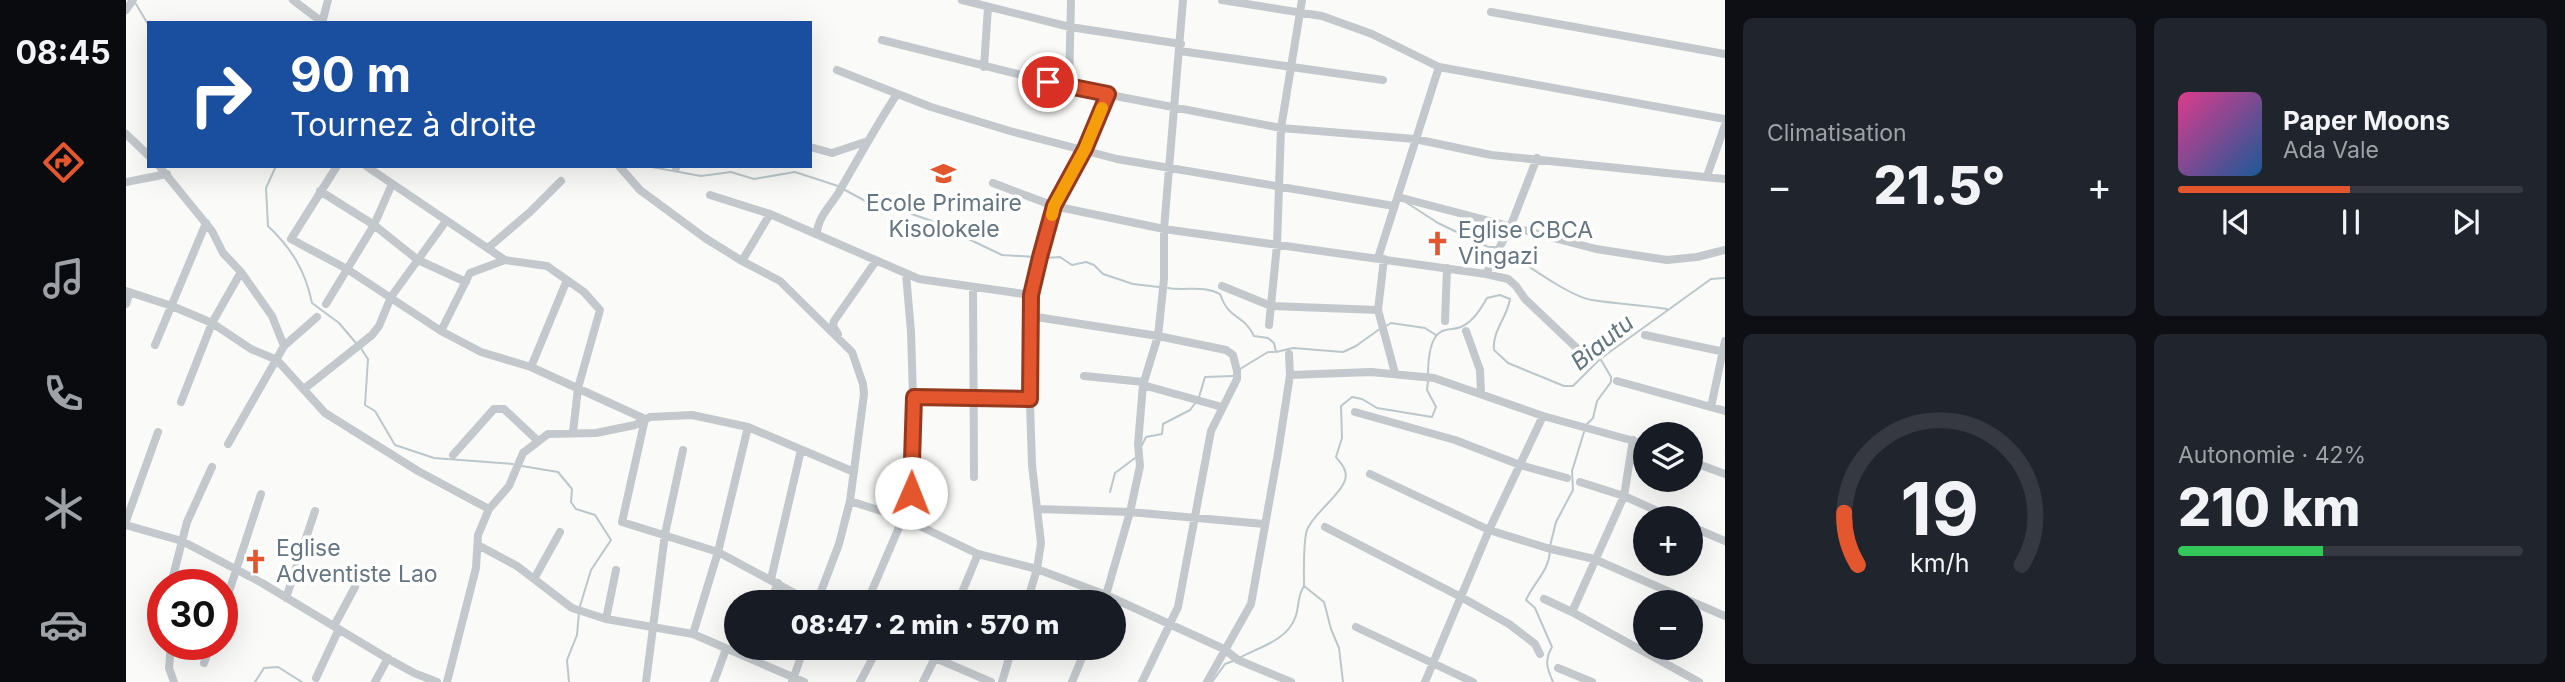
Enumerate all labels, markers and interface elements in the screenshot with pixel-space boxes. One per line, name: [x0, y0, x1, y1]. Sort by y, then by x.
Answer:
text: 08:45: [15, 33, 111, 72]
text: 90 m: [290, 45, 411, 104]
icon: right: [175, 49, 266, 140]
pin: [1018, 52, 1078, 112]
icon: arrive: [1029, 63, 1067, 101]
text: Tournez à droite: [290, 105, 536, 144]
text: Paper Moons: [2283, 105, 2450, 136]
text: Climatisation: [1767, 119, 1907, 147]
text: Ada Vale: [2283, 136, 2379, 164]
icon: directions: [39, 138, 88, 187]
text: 21.5°: [1874, 154, 2005, 217]
school or university icon: Ecole Primaire Kisolokele: [930, 159, 958, 187]
text: −: [1767, 163, 1792, 209]
text: +: [2087, 163, 2112, 209]
place label: Ecole Primaire Kisolokele: [866, 189, 1022, 243]
icon: previous: [2217, 203, 2255, 241]
icon: pause: [2332, 203, 2370, 241]
icon: next: [2447, 203, 2485, 241]
place label: Eglise CBCA Vingazi: [1458, 216, 1593, 270]
church icon: Eglise CBCA Vingazi: [1424, 229, 1452, 257]
icon: music: [39, 254, 88, 303]
water label: Biautu: [1565, 308, 1639, 376]
icon: phone: [39, 369, 88, 418]
map controls: [1633, 422, 1703, 660]
button: layers: [1633, 422, 1703, 492]
text: Autonomie · 42%: [2178, 441, 2366, 469]
position arrow: [874, 456, 948, 530]
text: 19: [1900, 464, 1979, 553]
text: 210 km: [2178, 476, 2361, 539]
icon: climate: [39, 484, 88, 533]
button: +: [1633, 506, 1703, 576]
place label: Eglise Adventiste Lao: [276, 534, 438, 588]
church icon: Eglise Adventiste Lao: [242, 547, 270, 575]
text: km/h: [1910, 548, 1969, 578]
speed limit sign: 30: [147, 569, 238, 660]
button: −: [1633, 590, 1703, 660]
icon: car: [39, 600, 88, 649]
text: 08:47 · 2 min · 570 m: [791, 609, 1059, 640]

